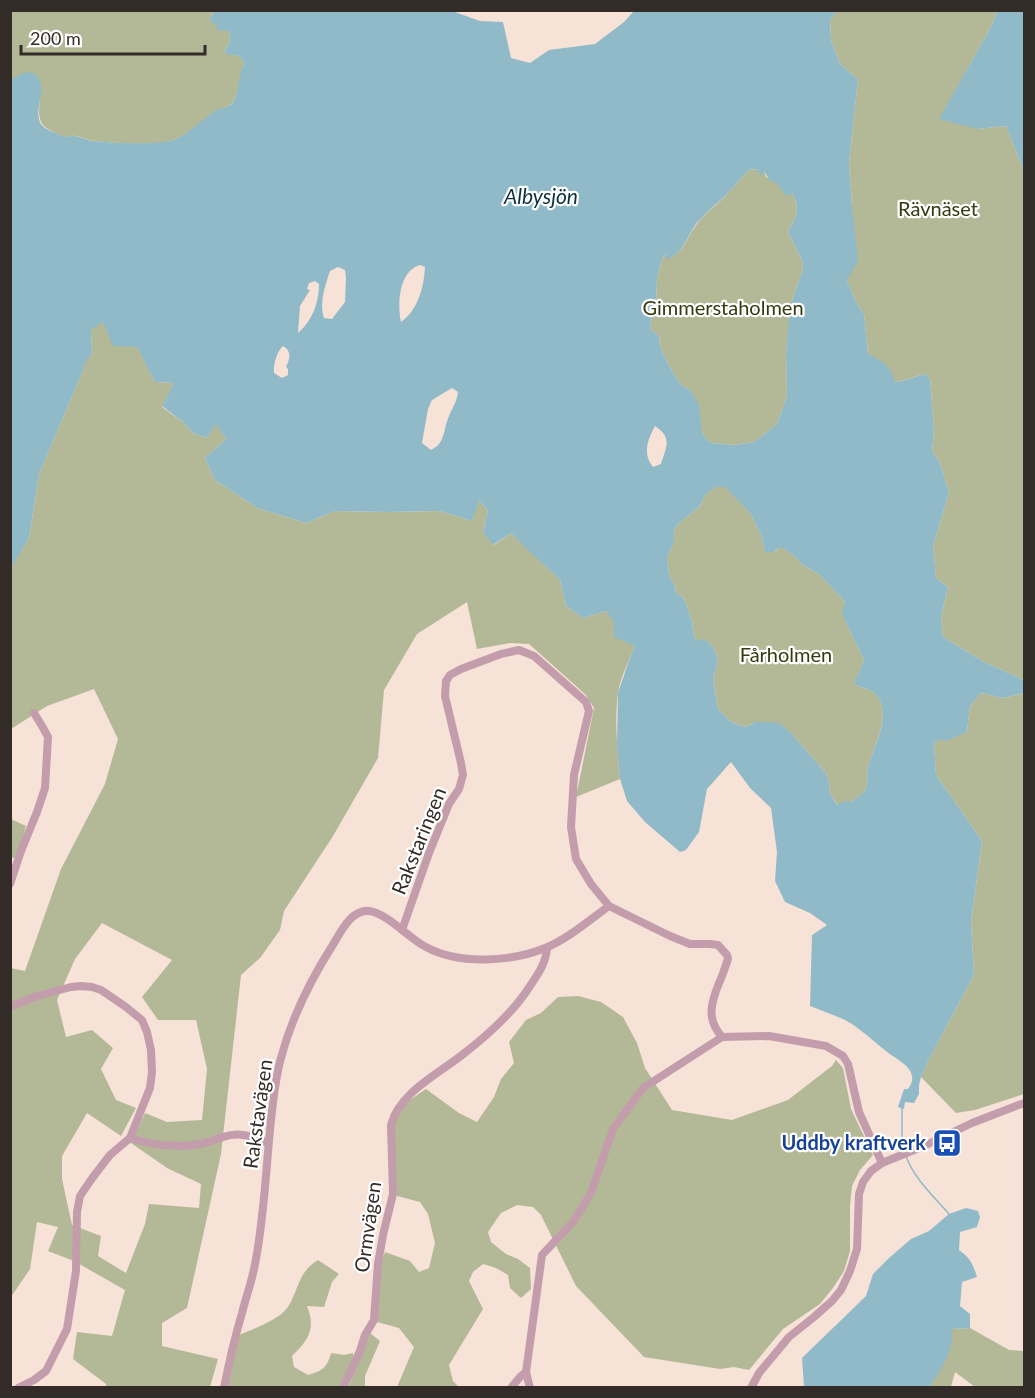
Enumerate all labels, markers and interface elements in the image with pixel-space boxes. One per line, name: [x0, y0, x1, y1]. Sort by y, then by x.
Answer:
scale bar: [21, 18, 206, 56]
text: 200 m: [30, 27, 81, 49]
water label: Albysjön: [503, 183, 578, 208]
park label: Rävnäset: [898, 196, 978, 220]
park label: Gimmerstaholmen: [642, 295, 804, 319]
park label: Fårholmen: [740, 642, 832, 666]
street label: Rakstaringen: [386, 784, 450, 898]
street label: Rakstavägen: [237, 1058, 277, 1170]
bus stop icon: Uddby kraftverk: [931, 1127, 963, 1159]
place label: Uddby kraftverk: [782, 1130, 926, 1154]
street label: Ormvägen: [349, 1180, 385, 1274]

